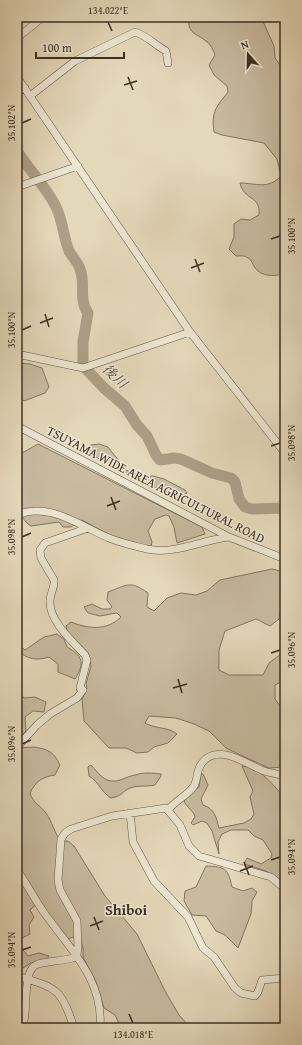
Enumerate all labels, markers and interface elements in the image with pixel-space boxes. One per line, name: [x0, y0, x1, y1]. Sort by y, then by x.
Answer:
text: 134.022°E: [88, 3, 128, 18]
scale bar: [36, 34, 124, 60]
north arrow: [228, 34, 268, 74]
text: N: [238, 36, 251, 53]
text: 100 m: [42, 39, 72, 56]
text: 35.102°N: [4, 104, 19, 141]
text: 35.100°N: [284, 217, 299, 254]
text: 35.100°N: [4, 311, 19, 348]
water label: 後川: [98, 359, 134, 394]
street label: TSUYAMA WIDE AREA AGRICULTURAL ROAD: [43, 421, 268, 548]
text: 35.098°N: [284, 424, 299, 461]
text: 35.098°N: [4, 518, 19, 555]
text: 35.096°N: [284, 631, 299, 668]
text: 35.096°N: [4, 725, 19, 762]
text: 35.094°N: [284, 838, 299, 875]
district label: Shiboi: [105, 899, 147, 920]
text: 35.094°N: [4, 931, 19, 968]
text: 134.018°E: [113, 1027, 153, 1042]

